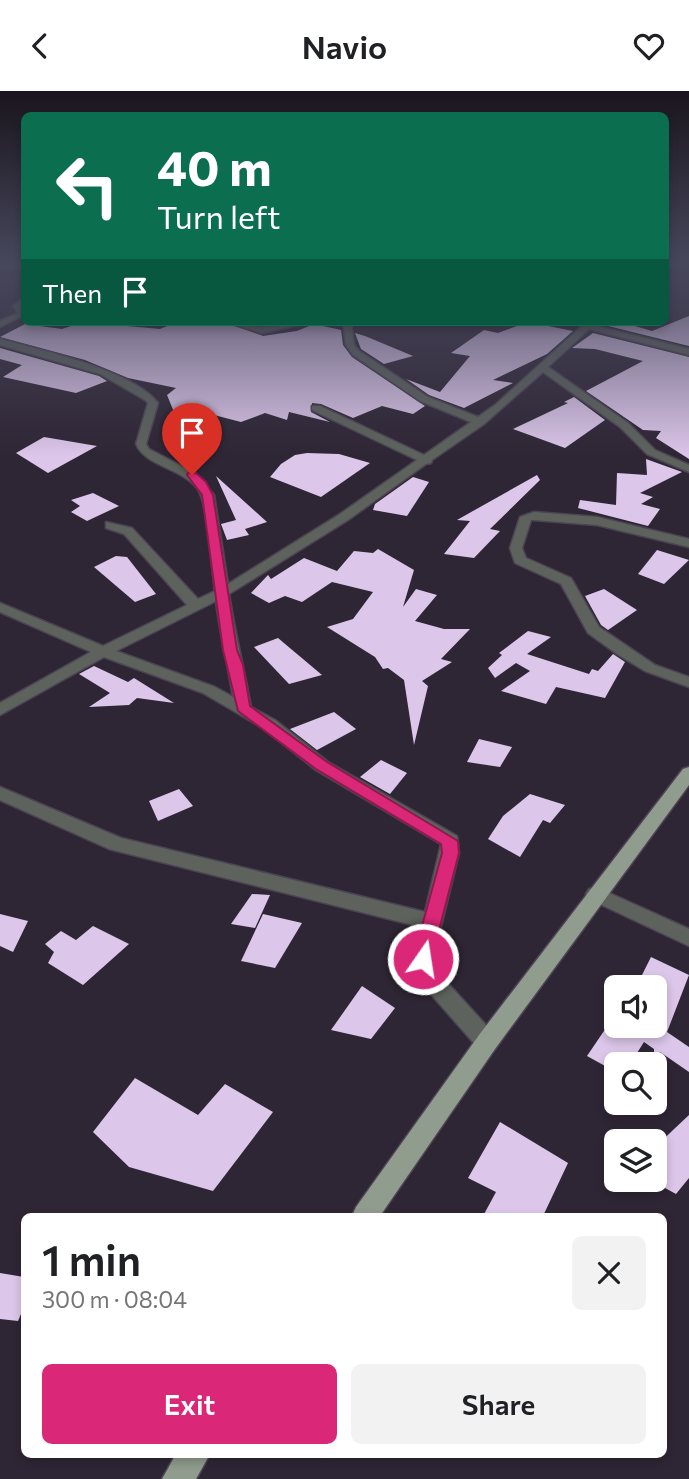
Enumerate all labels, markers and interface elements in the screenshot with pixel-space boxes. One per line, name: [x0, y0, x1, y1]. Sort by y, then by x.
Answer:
text: Navio: [302, 26, 387, 66]
icon: back: [21, 27, 59, 65]
icon: heart: [630, 27, 668, 65]
text: 40 m: [157, 136, 272, 196]
icon: left: [42, 140, 133, 231]
text: Turn left: [157, 196, 281, 236]
icon: arrive: [116, 273, 154, 311]
text: Then: [42, 277, 102, 308]
pin: [162, 403, 222, 475]
icon: arrive: [173, 414, 211, 452]
position arrow: [386, 922, 460, 996]
map controls: [604, 975, 667, 1192]
button: sound: [604, 975, 667, 1038]
button: search: [604, 1052, 667, 1115]
button: layers: [604, 1129, 667, 1192]
text: 1 min: [42, 1233, 141, 1285]
button: close: [572, 1236, 646, 1310]
text: 300 m · 08:04: [42, 1285, 187, 1313]
button: Exit: [42, 1364, 337, 1444]
button: Share: [351, 1364, 646, 1444]

